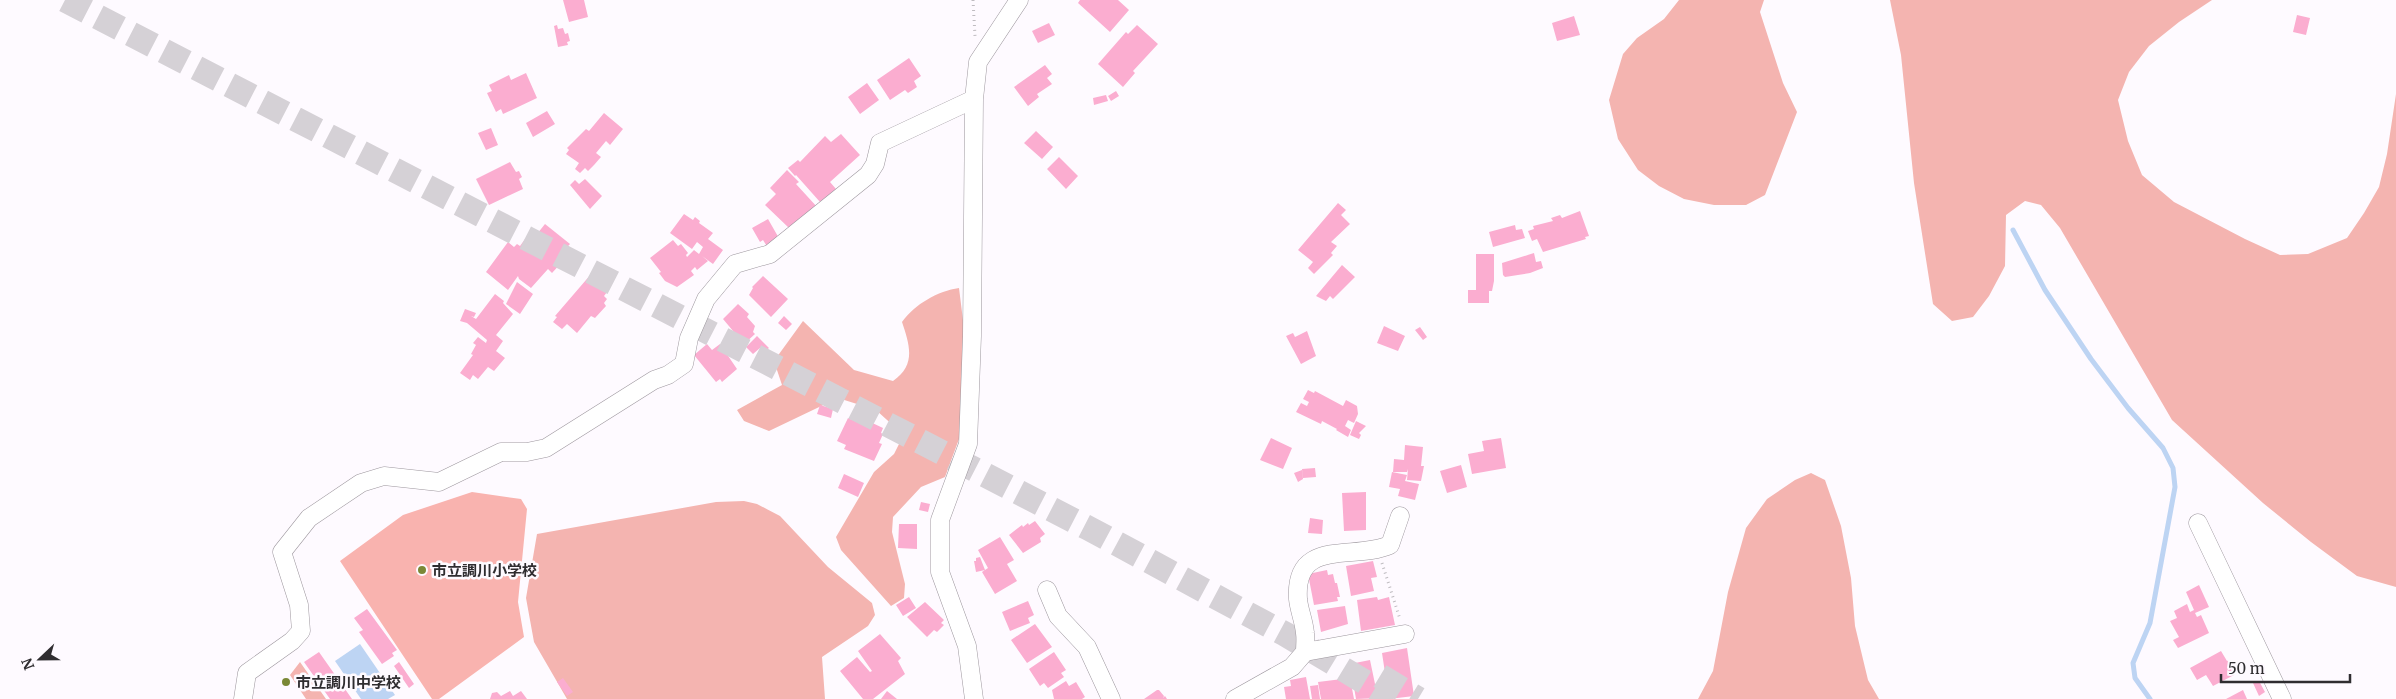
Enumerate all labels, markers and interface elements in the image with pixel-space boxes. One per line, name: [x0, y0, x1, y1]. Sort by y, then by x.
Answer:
place label: 市立調川小学校: [432, 561, 537, 580]
marker: 市立調川小学校: [416, 564, 428, 576]
north arrow: [15, 634, 65, 684]
scale bar: [2221, 652, 2350, 684]
text: N: [18, 655, 38, 672]
text: 50 m: [2228, 659, 2265, 678]
place label: 市立調川中学校: [296, 673, 401, 692]
marker: 市立調川中学校: [280, 676, 292, 688]

